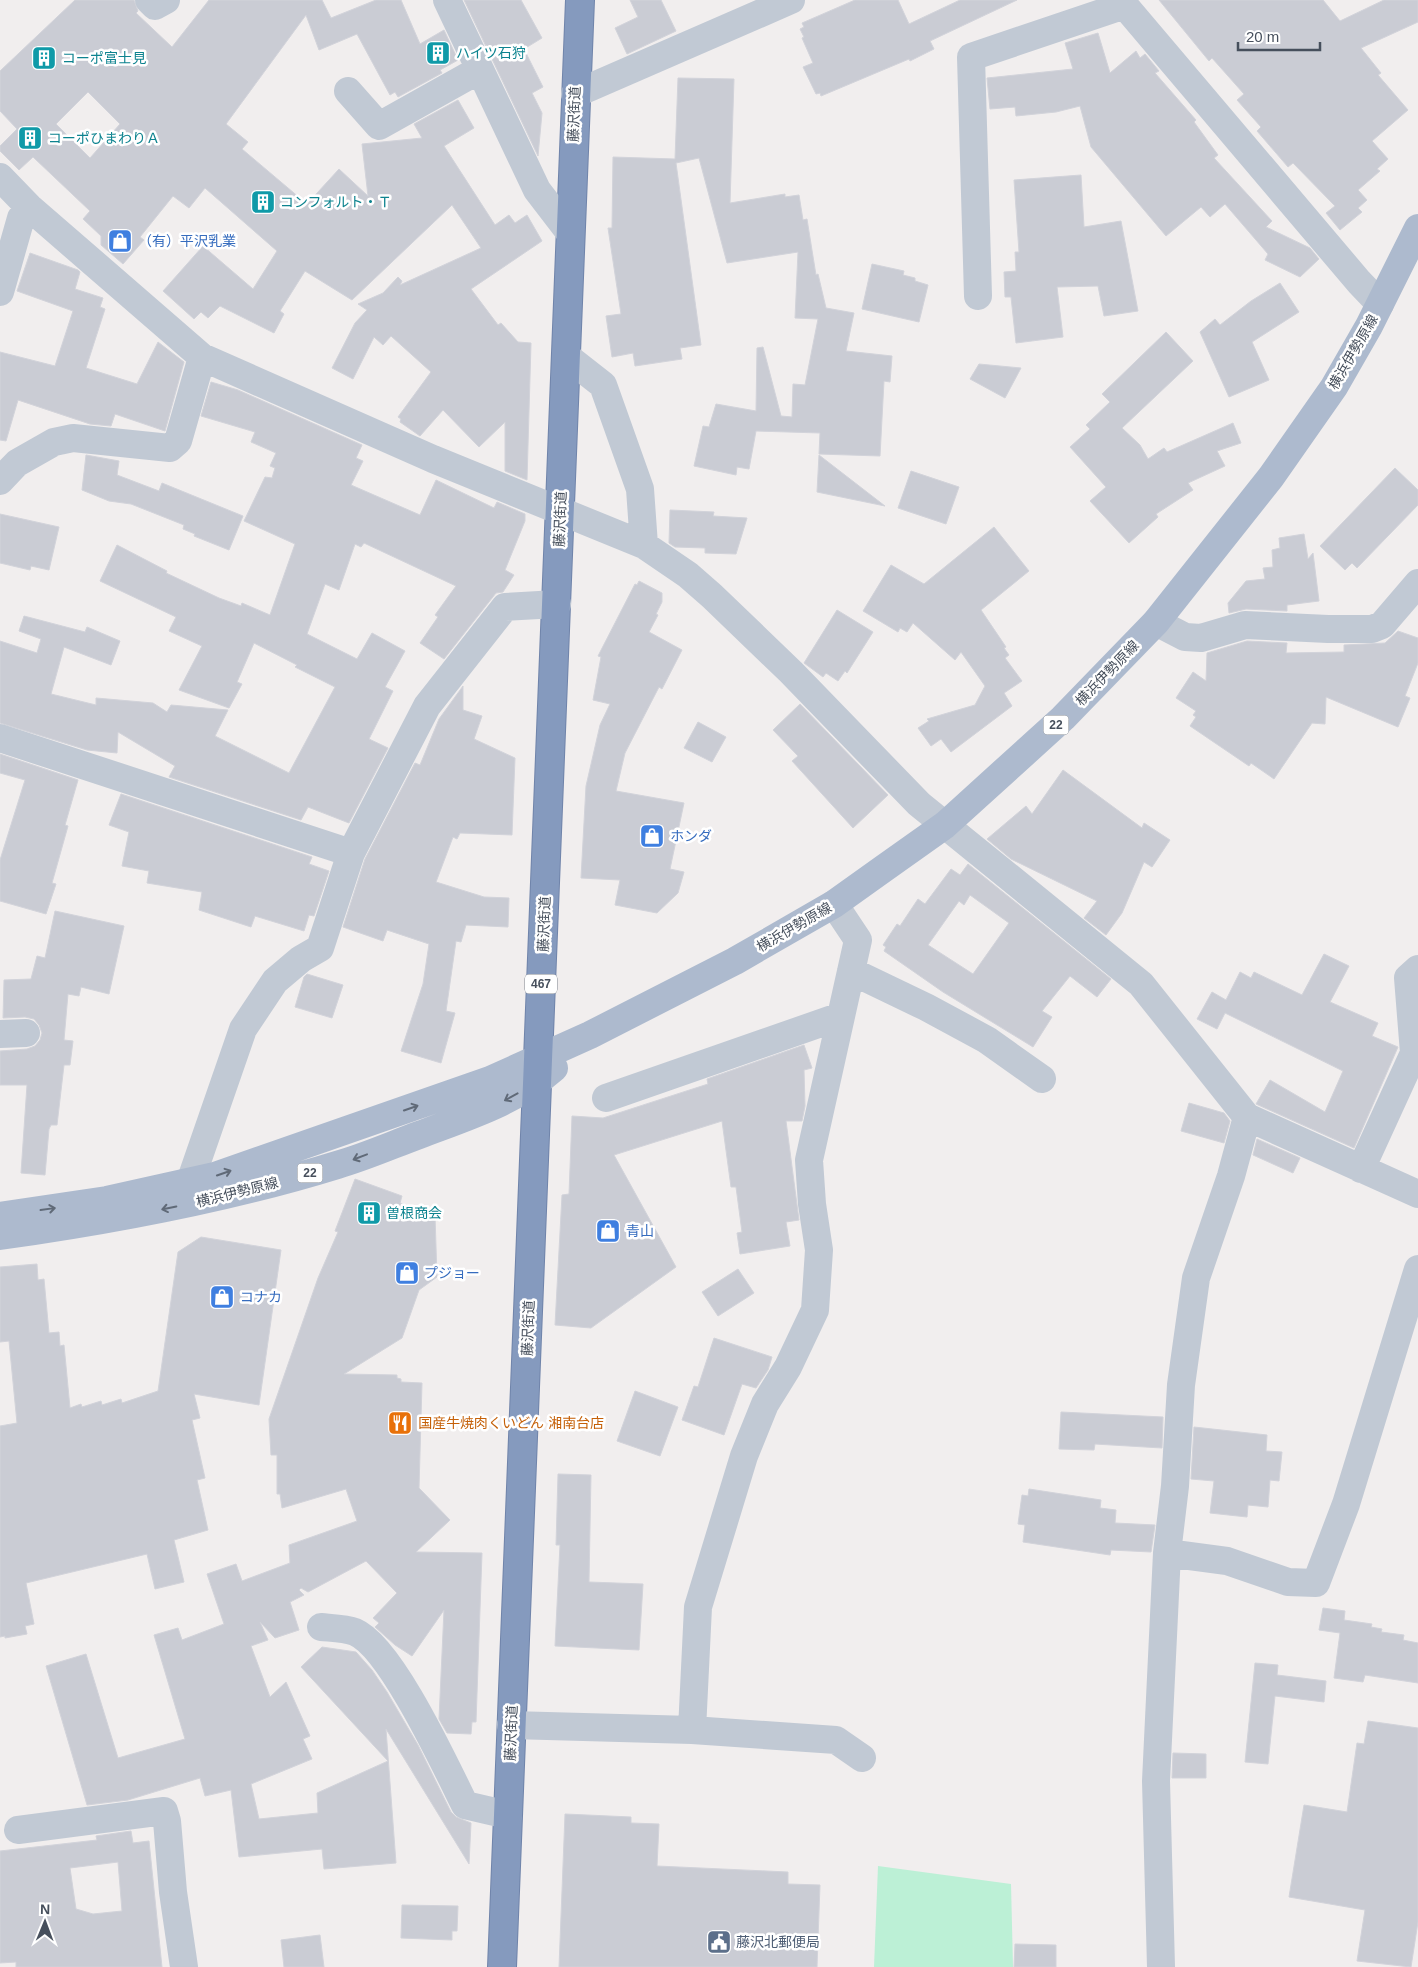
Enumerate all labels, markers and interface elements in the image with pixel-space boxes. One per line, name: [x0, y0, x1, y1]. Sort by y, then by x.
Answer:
scale bar: [1238, 20, 1320, 52]
text: 20 m: [1246, 28, 1279, 45]
building icon: ハイツ石狩: [425, 40, 451, 66]
building icon: コーポ富士見: [31, 45, 57, 71]
place label: ハイツ石狩: [456, 45, 526, 61]
place label: コーポ富士見: [62, 50, 146, 66]
street label: 藤沢街道: [565, 86, 583, 142]
building icon: コーポひまわりＡ: [17, 125, 43, 151]
place label: コーポひまわりＡ: [48, 130, 160, 146]
building icon: コンフォルト・Ｔ: [250, 189, 276, 215]
place label: コンフォルト・Ｔ: [280, 194, 392, 210]
shop icon: （有）平沢乳業: [107, 228, 133, 254]
place label: （有）平沢乳業: [138, 233, 236, 249]
street label: 横浜伊勢原線: [1325, 312, 1381, 392]
street label: 藤沢街道: [551, 491, 569, 547]
street label: 横浜伊勢原線: [1072, 637, 1142, 709]
road number: 22: [1044, 716, 1068, 734]
shop icon: ホンダ: [639, 823, 665, 849]
place label: ホンダ: [670, 828, 712, 844]
street label: 藤沢街道: [535, 896, 553, 952]
street label: 横浜伊勢原線: [754, 899, 834, 955]
road number: 467: [525, 974, 557, 994]
one-way arrow: [503, 1092, 518, 1102]
one-way arrow: [403, 1103, 418, 1112]
one-way arrow: [353, 1153, 368, 1162]
road number: 22: [298, 1164, 322, 1182]
one-way arrow: [216, 1168, 232, 1177]
street label: 横浜伊勢原線: [194, 1174, 280, 1210]
building icon: 曽根商会: [356, 1200, 382, 1226]
one-way arrow: [40, 1203, 56, 1213]
one-way arrow: [162, 1204, 178, 1213]
place label: 曽根商会: [386, 1205, 442, 1221]
shop icon: 青山: [595, 1218, 621, 1244]
place label: 青山: [626, 1223, 654, 1239]
shop icon: プジョー: [394, 1260, 420, 1286]
place label: プジョー: [424, 1265, 480, 1281]
shop icon: コナカ: [209, 1284, 235, 1310]
place label: コナカ: [240, 1289, 282, 1305]
street label: 藤沢街道: [519, 1300, 537, 1356]
restaurant icon: 国産牛焼肉くいどん 湘南台店: [387, 1410, 413, 1436]
place label: 国産牛焼肉くいどん 湘南台店: [418, 1415, 604, 1431]
street label: 藤沢街道: [502, 1705, 520, 1761]
north arrow: [20, 1897, 70, 1947]
text: N: [40, 1901, 50, 1917]
public building icon: 藤沢北郵便局: [706, 1929, 732, 1955]
place label: 藤沢北郵便局: [736, 1934, 820, 1950]

